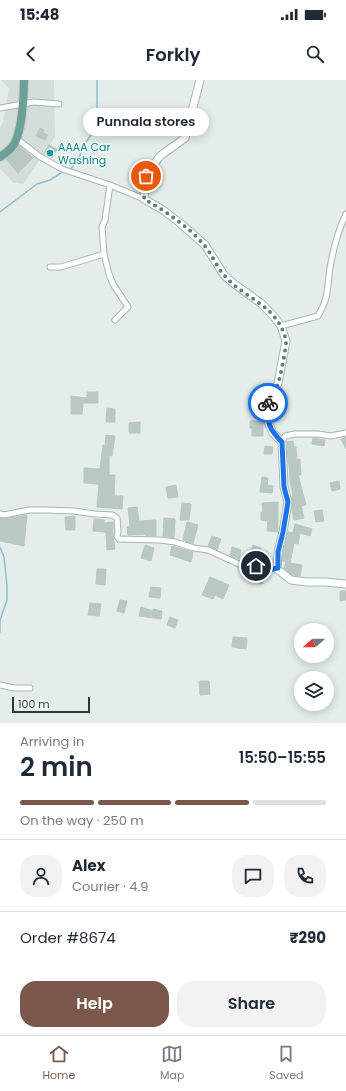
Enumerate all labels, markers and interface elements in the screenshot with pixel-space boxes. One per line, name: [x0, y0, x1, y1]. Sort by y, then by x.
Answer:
text: 15:48: [20, 4, 60, 25]
text: Forkly: [146, 42, 200, 67]
icon: back: [20, 43, 42, 65]
icon: search: [304, 43, 326, 65]
callout: Punnala stores: [83, 108, 209, 136]
text: Punnala stores: [97, 112, 195, 131]
place label: AAAA Car Washing: [58, 139, 111, 168]
marker: AAAA Car Washing: [45, 148, 55, 158]
pin: [129, 159, 163, 193]
icon: bag: [135, 165, 157, 187]
courier: [248, 383, 288, 423]
icon: bike: [257, 392, 279, 414]
pin: [239, 549, 273, 583]
icon: home: [245, 555, 267, 577]
north arrow: [294, 623, 334, 663]
map controls: [294, 623, 334, 711]
button: layers: [294, 671, 334, 711]
scale bar: [12, 695, 90, 714]
text: 100 m: [18, 696, 50, 712]
text: Arriving in: [20, 732, 84, 751]
text: 15:50–15:55: [239, 747, 326, 768]
text: 2 min: [20, 749, 93, 785]
text: On the way · 250 m: [20, 811, 144, 830]
button: person: [20, 855, 62, 897]
text: Alex: [72, 855, 106, 876]
button: chat: [232, 855, 274, 897]
button: phone: [284, 855, 326, 897]
text: Courier · 4.9: [72, 877, 148, 896]
text: Order #8674: [20, 927, 116, 948]
text: ₹290: [289, 927, 326, 948]
button: Help: [20, 981, 169, 1027]
button: Share: [177, 981, 326, 1027]
tab: Home: [42, 1043, 75, 1084]
tab: Map: [160, 1043, 184, 1084]
tab: Saved: [269, 1043, 304, 1084]

